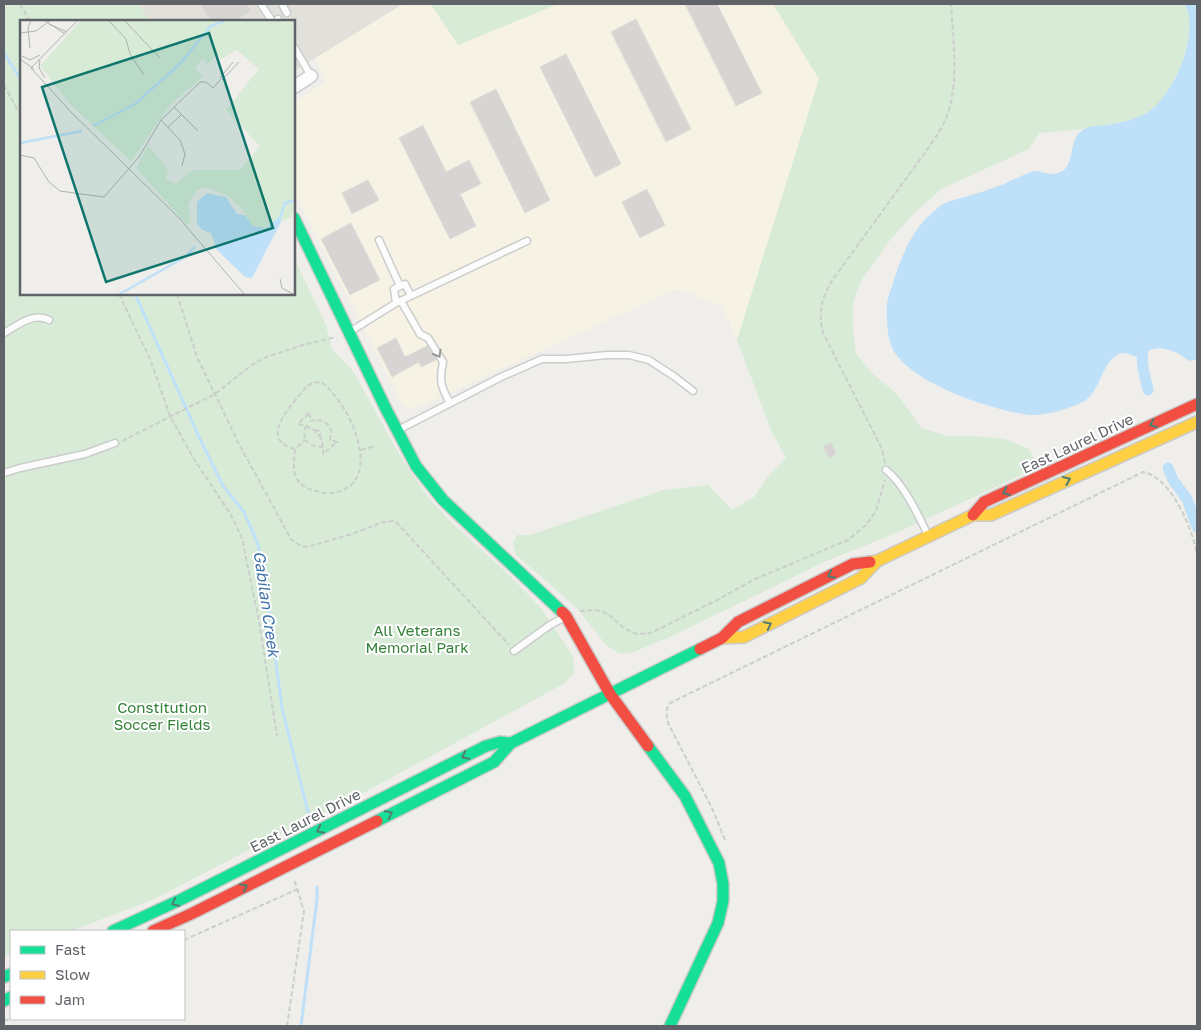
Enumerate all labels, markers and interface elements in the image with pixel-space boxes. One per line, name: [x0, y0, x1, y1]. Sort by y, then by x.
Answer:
inset map: [20, 20, 295, 295]
one-way arrow: [431, 348, 441, 357]
street label: East Laurel Drive: [1018, 409, 1136, 477]
one-way arrow: [1149, 418, 1158, 428]
one-way arrow: [1062, 476, 1071, 487]
one-way arrow: [1002, 486, 1011, 496]
water label: Gabilan Creek: [250, 550, 285, 660]
one-way arrow: [827, 569, 836, 579]
park label: All Veterans Memorial Park: [365, 621, 469, 656]
one-way arrow: [763, 621, 772, 631]
park label: Constitution Soccer Fields: [114, 698, 210, 733]
one-way arrow: [461, 750, 470, 760]
street label: East Laurel Drive: [247, 784, 364, 856]
one-way arrow: [384, 810, 393, 820]
one-way arrow: [316, 823, 325, 834]
one-way arrow: [239, 883, 248, 893]
one-way arrow: [171, 897, 180, 907]
legend: [10, 930, 185, 1020]
text: Fast: [55, 940, 86, 958]
text: Slow: [55, 965, 90, 983]
text: Jam: [55, 990, 85, 1008]

